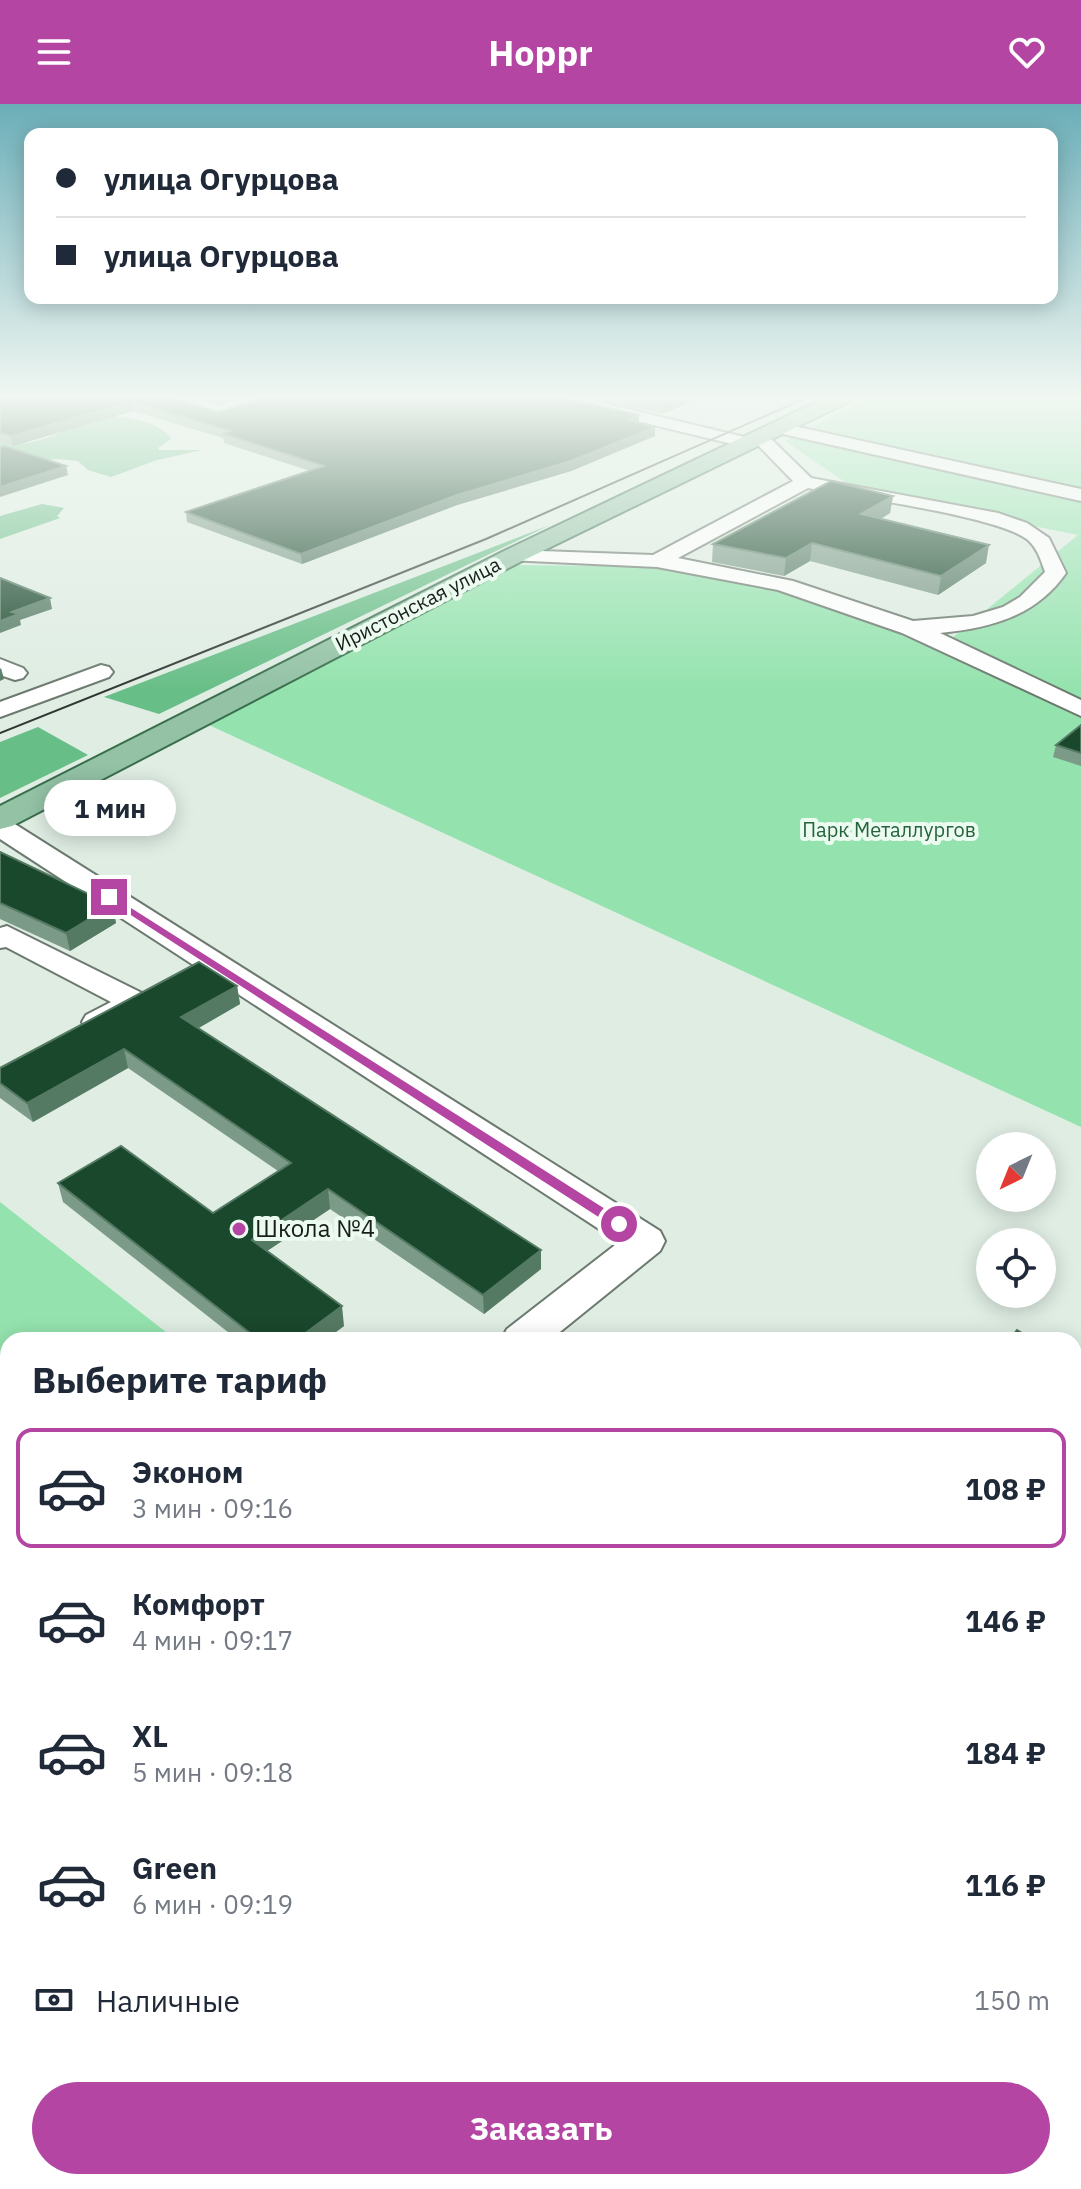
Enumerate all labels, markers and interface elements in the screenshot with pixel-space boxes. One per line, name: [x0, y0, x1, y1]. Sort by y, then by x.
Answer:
text: Hoppr: [488, 29, 593, 76]
icon: menu: [32, 30, 76, 74]
icon: heart: [1005, 30, 1049, 74]
text: улица Огурцова: [104, 159, 339, 198]
text: улица Огурцова: [104, 236, 339, 275]
street label: Иристонская улица: [330, 550, 505, 657]
callout: 1 мин: [43, 781, 175, 837]
text: 1 мин: [74, 791, 146, 825]
park label: Парк Металлургов: [802, 816, 976, 843]
route end: [91, 879, 127, 915]
north arrow: [976, 1132, 1056, 1212]
map controls: [976, 1132, 1056, 1308]
route start: [601, 1206, 637, 1242]
place label: Школа №4: [255, 1212, 375, 1244]
marker: Школа №4: [230, 1220, 248, 1238]
button: locate: [976, 1228, 1056, 1308]
text: Выберите тариф: [32, 1356, 327, 1403]
icon: car: [36, 1452, 108, 1524]
text: Эконом: [132, 1452, 243, 1491]
text: 108 ₽: [965, 1469, 1046, 1508]
text: 3 мин · 09:16: [132, 1491, 293, 1525]
icon: car: [36, 1584, 108, 1656]
text: Комфорт: [132, 1584, 265, 1623]
text: 146 ₽: [965, 1601, 1046, 1640]
text: 4 мин · 09:17: [132, 1623, 293, 1657]
icon: car: [36, 1716, 108, 1788]
text: XL: [132, 1716, 168, 1755]
text: 184 ₽: [965, 1733, 1046, 1772]
text: 5 мин · 09:18: [132, 1755, 293, 1789]
icon: car: [36, 1848, 108, 1920]
text: Green: [132, 1848, 217, 1887]
text: 116 ₽: [965, 1865, 1046, 1904]
text: 6 мин · 09:19: [132, 1887, 293, 1921]
icon: cash: [32, 1978, 76, 2022]
text: Наличные: [96, 1981, 240, 2020]
text: 150 m: [974, 1983, 1050, 2017]
button: Заказать: [32, 2082, 1050, 2174]

